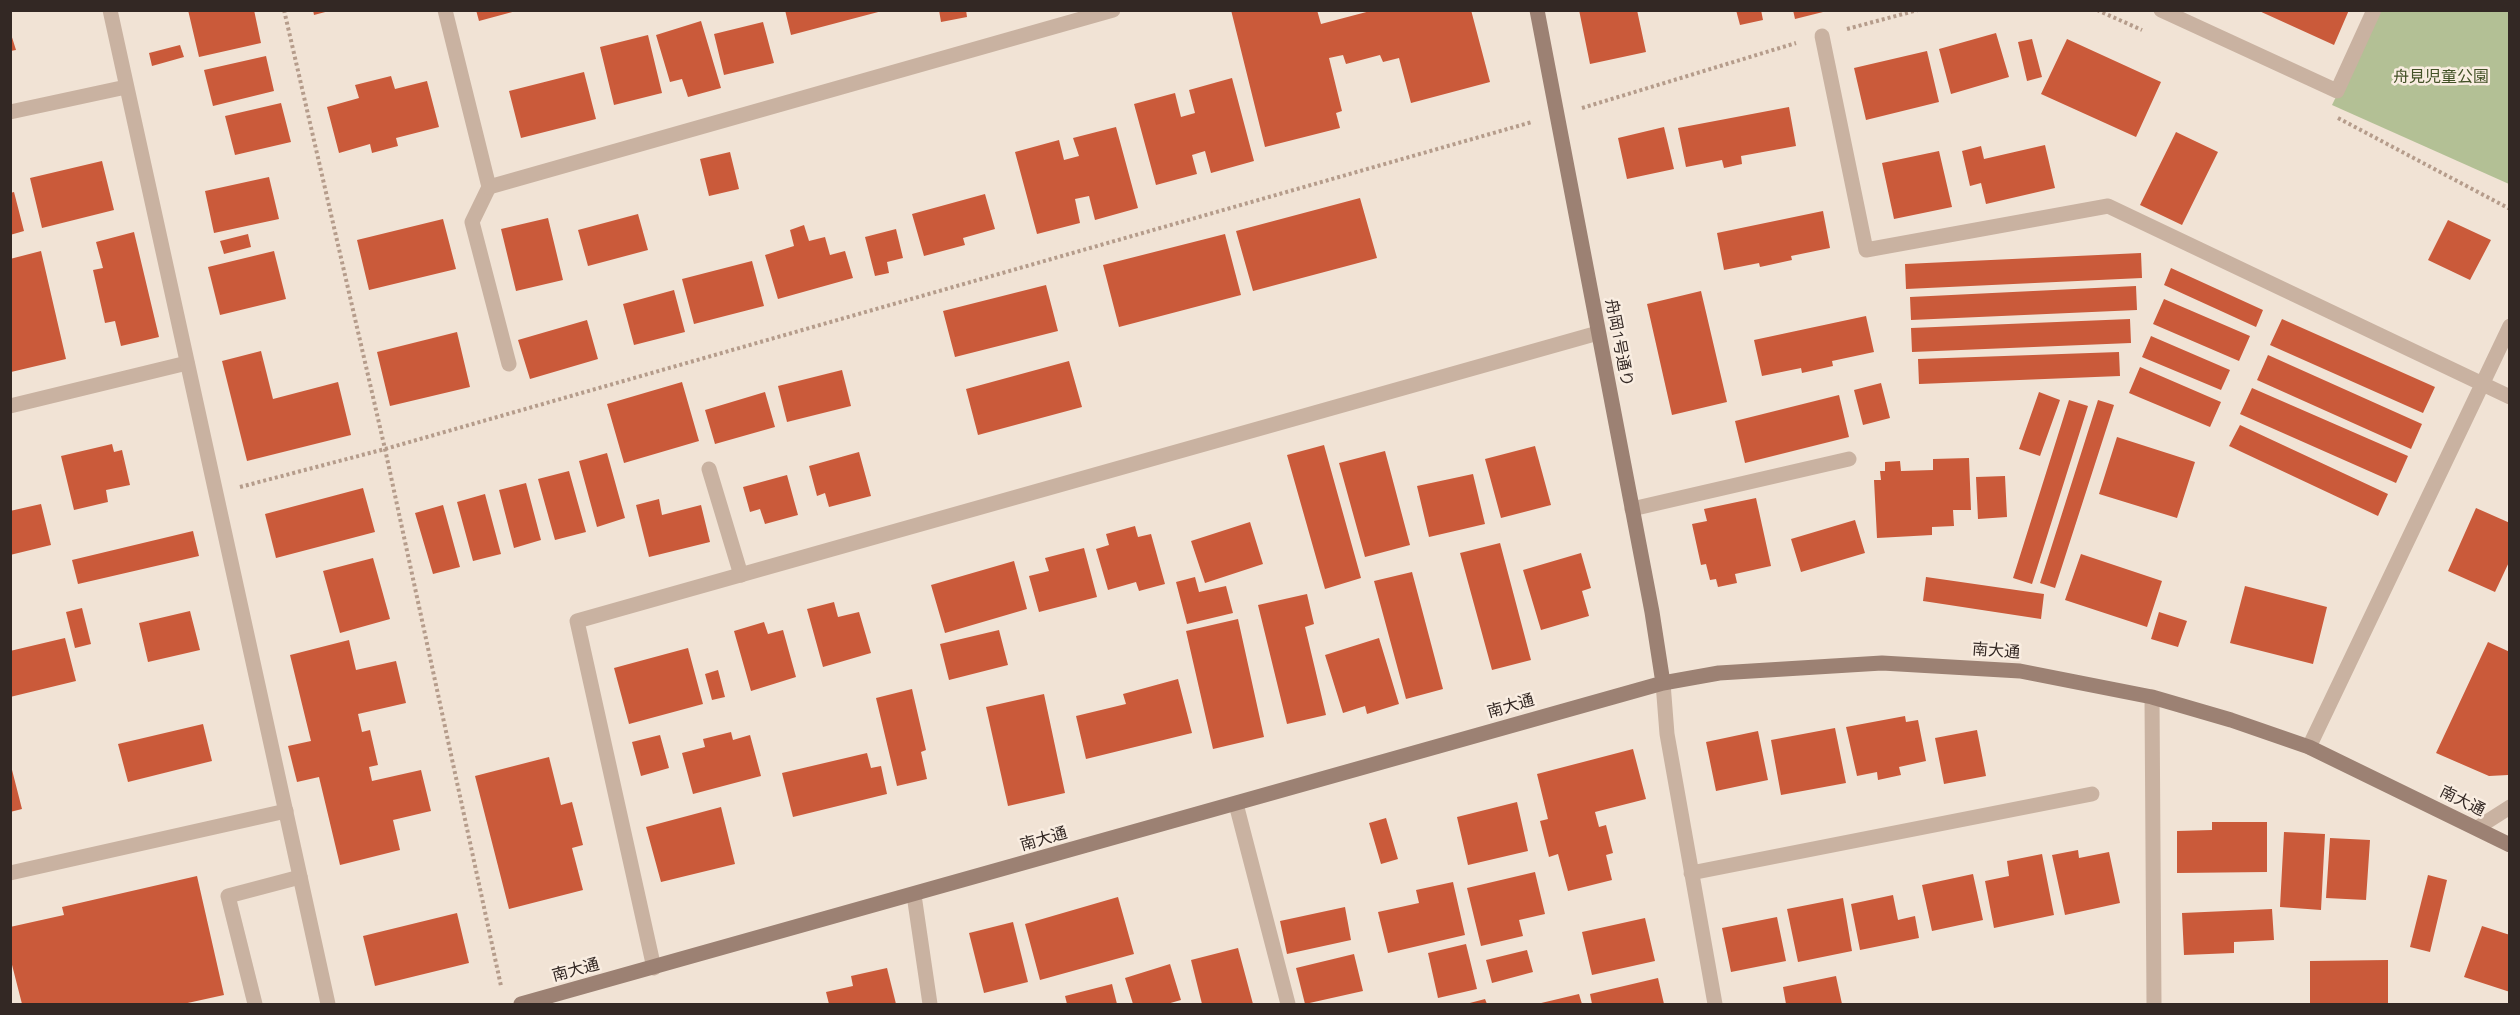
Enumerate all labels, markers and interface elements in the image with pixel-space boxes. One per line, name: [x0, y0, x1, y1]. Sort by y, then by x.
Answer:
park label: 舟見児童公園: [2393, 68, 2489, 88]
street label: 舟岡1号通り: [1600, 298, 1636, 388]
street label: 南大通: [1971, 641, 2021, 663]
street label: 南大通: [1485, 691, 1537, 723]
street label: 南大通: [2436, 783, 2488, 821]
street label: 南大通: [1018, 824, 1070, 856]
street label: 南大通: [550, 956, 602, 986]

